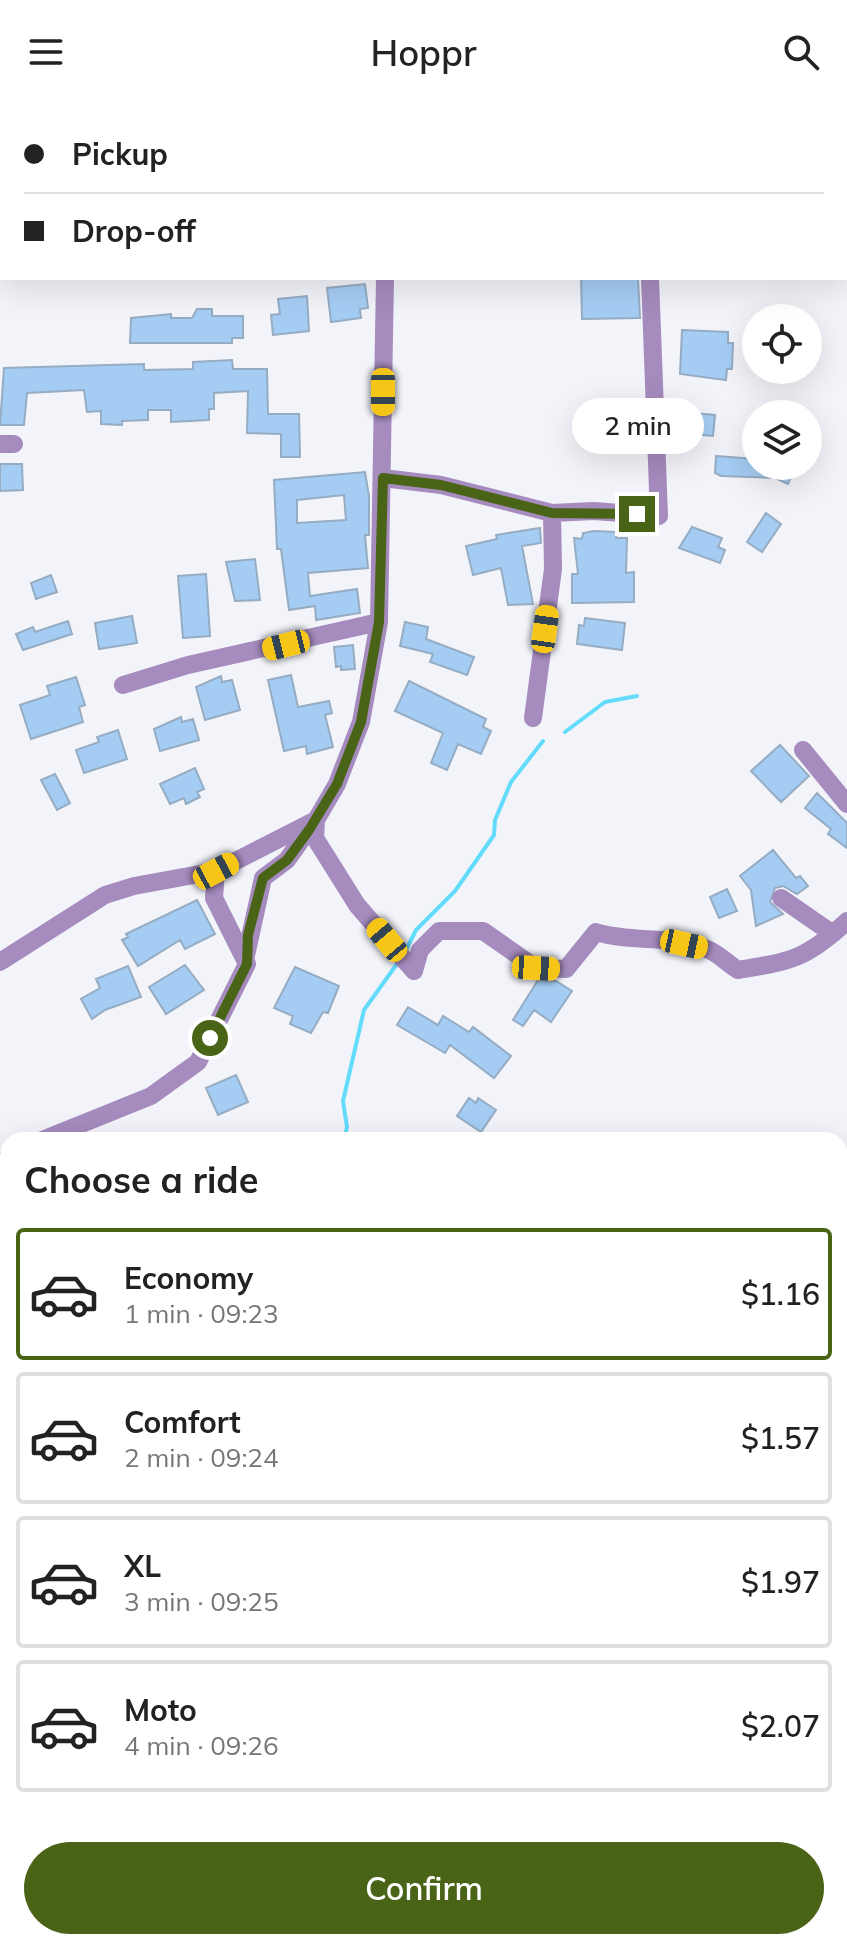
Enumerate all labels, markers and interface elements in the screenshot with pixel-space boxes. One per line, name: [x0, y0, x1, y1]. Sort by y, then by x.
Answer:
icon: menu: [24, 30, 68, 74]
text: Hoppr: [370, 30, 477, 75]
icon: search: [779, 30, 823, 74]
text: Pickup: [72, 135, 168, 173]
text: Drop-off: [72, 212, 196, 250]
map controls: [742, 304, 822, 480]
button: locate: [742, 304, 822, 384]
car: [371, 368, 395, 416]
callout: 2 min: [571, 398, 703, 454]
button: layers: [742, 400, 822, 480]
text: 2 min: [604, 409, 672, 442]
route end: [619, 496, 655, 532]
car: [530, 604, 560, 654]
car: [260, 628, 312, 662]
car: [189, 849, 243, 893]
car: [362, 914, 412, 966]
car: [658, 927, 710, 961]
car: [511, 955, 561, 981]
route start: [192, 1020, 228, 1056]
text: Choose a ride: [24, 1157, 258, 1202]
icon: car: [28, 1258, 100, 1330]
text: Economy: [124, 1259, 253, 1297]
text: $1.16: [741, 1275, 820, 1313]
text: 1 min · 09:23: [124, 1297, 279, 1330]
icon: car: [28, 1402, 100, 1474]
text: Comfort: [124, 1403, 241, 1441]
text: $1.57: [741, 1419, 820, 1457]
text: 2 min · 09:24: [124, 1441, 279, 1474]
icon: car: [28, 1546, 100, 1618]
text: XL: [124, 1547, 161, 1585]
text: $1.97: [741, 1563, 820, 1601]
text: 3 min · 09:25: [124, 1585, 279, 1618]
icon: car: [28, 1690, 100, 1762]
text: Moto: [124, 1691, 197, 1729]
text: $2.07: [741, 1707, 820, 1745]
text: 4 min · 09:26: [124, 1729, 279, 1762]
button: Confirm: [24, 1842, 824, 1934]

